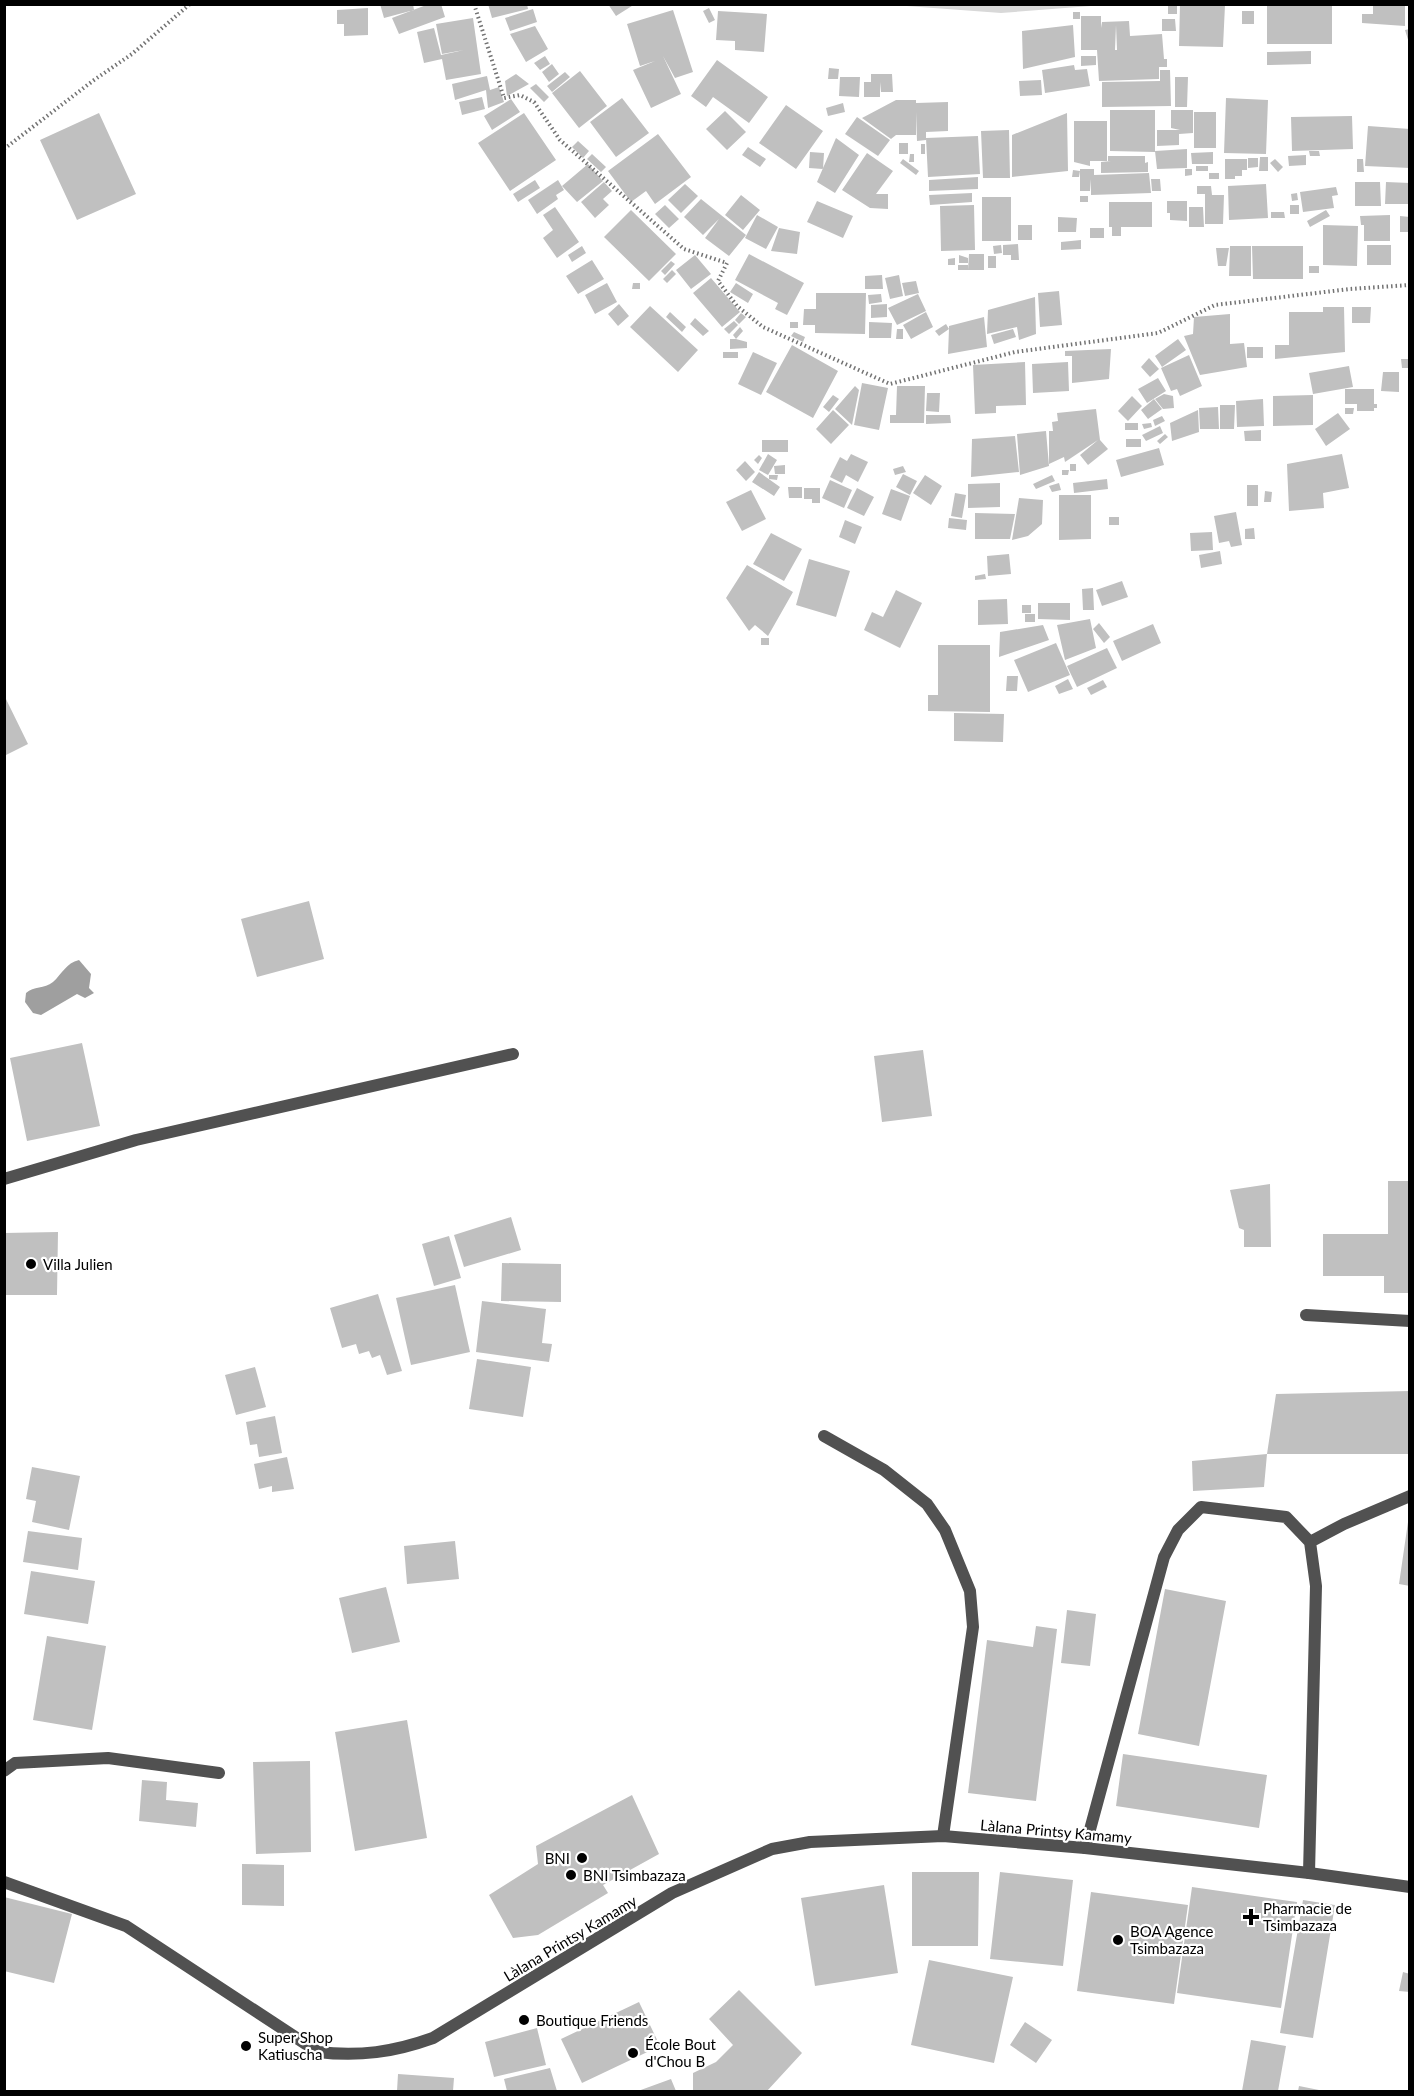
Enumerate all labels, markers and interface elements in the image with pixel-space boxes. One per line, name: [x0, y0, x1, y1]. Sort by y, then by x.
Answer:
place label: Villa Julien: [43, 1255, 113, 1273]
marker: Villa Julien: [24, 1257, 38, 1271]
street label: Làlana Printsy Kamamy: [980, 1815, 1133, 1847]
place label: BNI: [545, 1849, 570, 1867]
marker: BNI: [575, 1851, 589, 1865]
place label: BNI Tsimbazaza: [583, 1866, 686, 1884]
marker: BNI Tsimbazaza: [564, 1868, 578, 1882]
street label: Làlana Printsy Kamamy: [500, 1891, 640, 1985]
place label: Pharmacie de Tsimbazaza: [1263, 1899, 1352, 1934]
marker: Pharmacie de Tsimbazaza: [1244, 1910, 1258, 1924]
place label: BOA Agence Tsimbazaza: [1130, 1922, 1214, 1957]
marker: BOA Agence Tsimbazaza: [1111, 1933, 1125, 1947]
place label: Boutique Friends: [536, 2011, 648, 2029]
marker: Boutique Friends: [517, 2013, 531, 2027]
place label: Super Shop Katiuscha: [258, 2028, 333, 2063]
place label: École Bout d'Chou B: [645, 2035, 717, 2070]
marker: Super Shop Katiuscha: [239, 2039, 253, 2053]
marker: École Bout d'Chou B: [626, 2046, 640, 2060]

